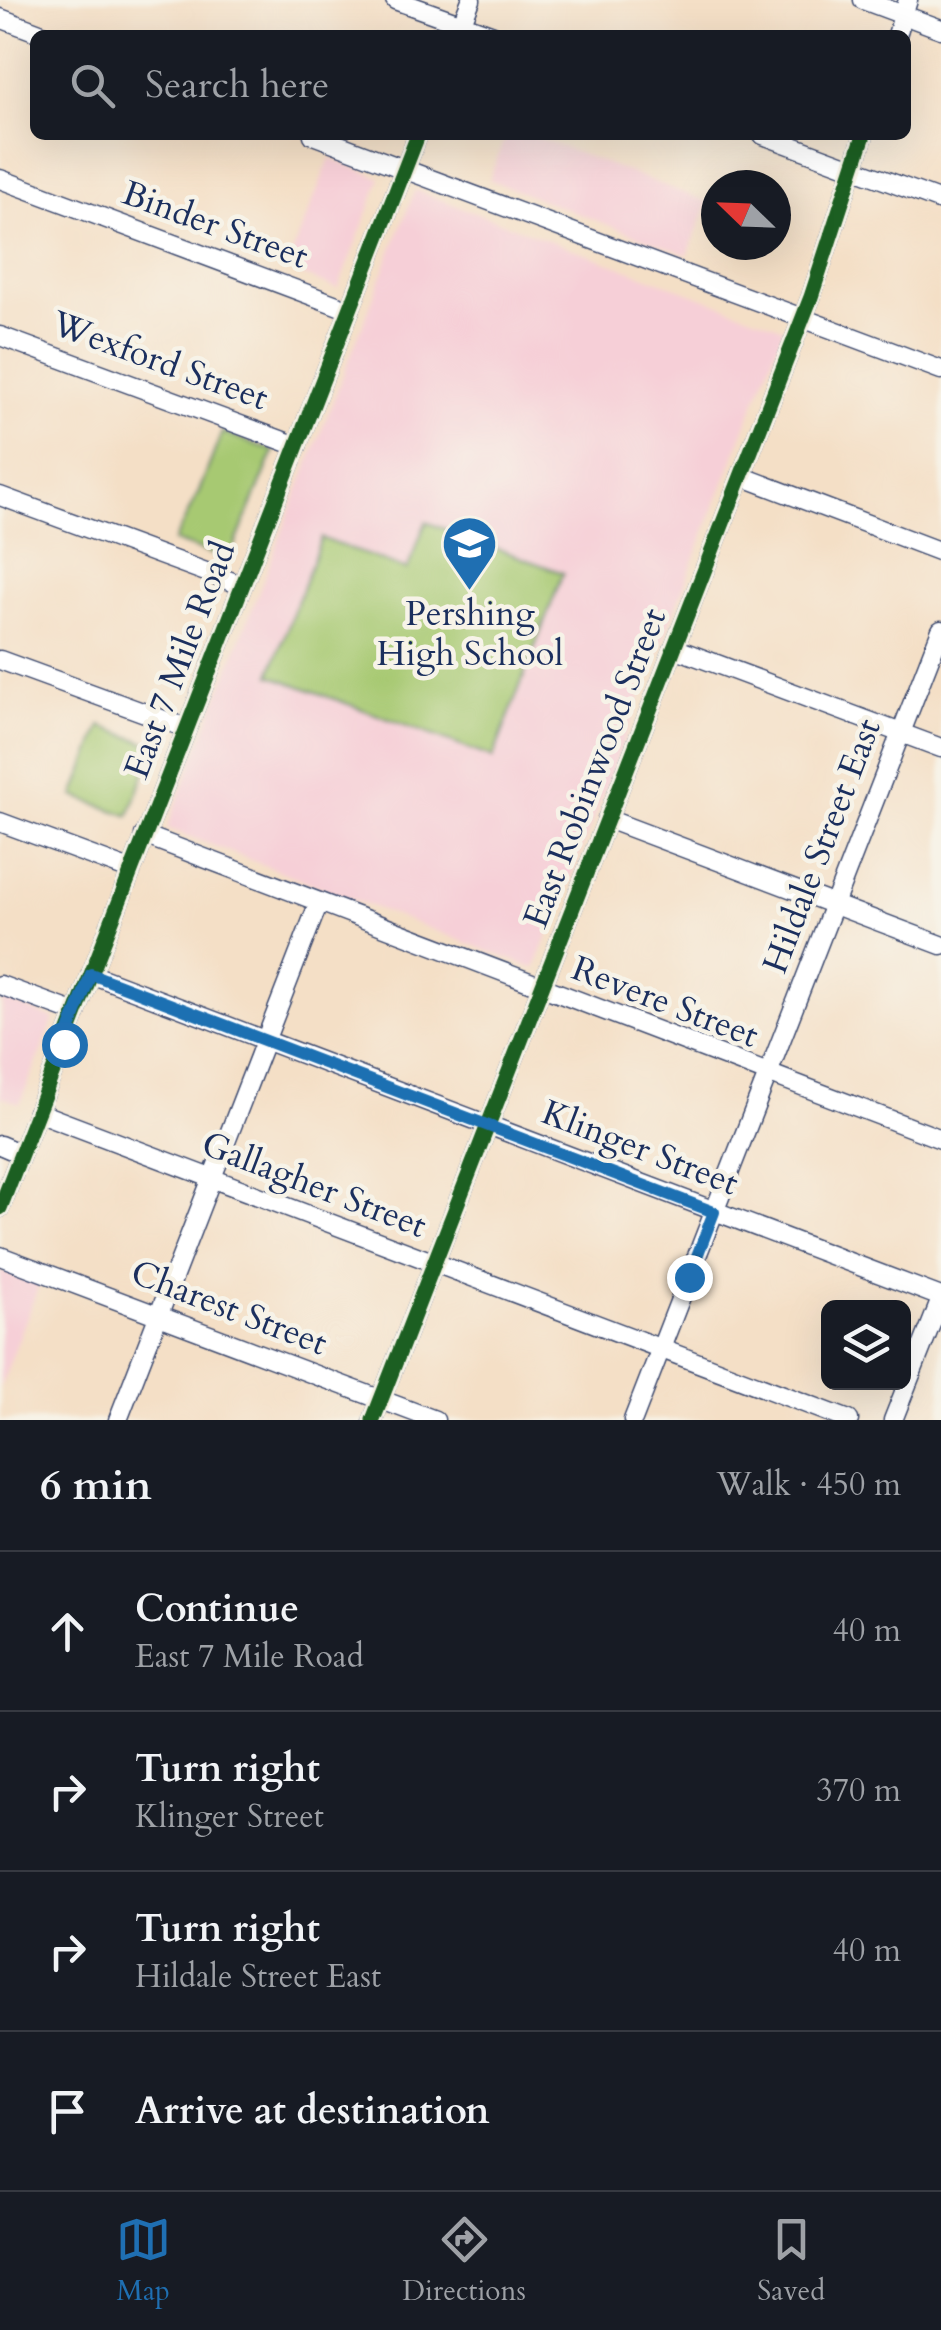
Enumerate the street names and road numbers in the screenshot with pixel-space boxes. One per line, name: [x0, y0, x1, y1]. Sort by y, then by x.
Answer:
street label: Binder Street: [115, 169, 315, 281]
street label: Wexford Street: [44, 299, 275, 422]
street label: East 7 Mile Road: [113, 534, 247, 785]
street label: East Robinwood Street: [512, 601, 678, 935]
street label: Hildale Street East: [751, 712, 893, 980]
street label: Revere Street: [565, 944, 765, 1060]
street label: Klinger Street: [535, 1089, 745, 1207]
street label: Gallagher Street: [195, 1120, 433, 1250]
street label: Charest Street: [124, 1249, 334, 1367]

